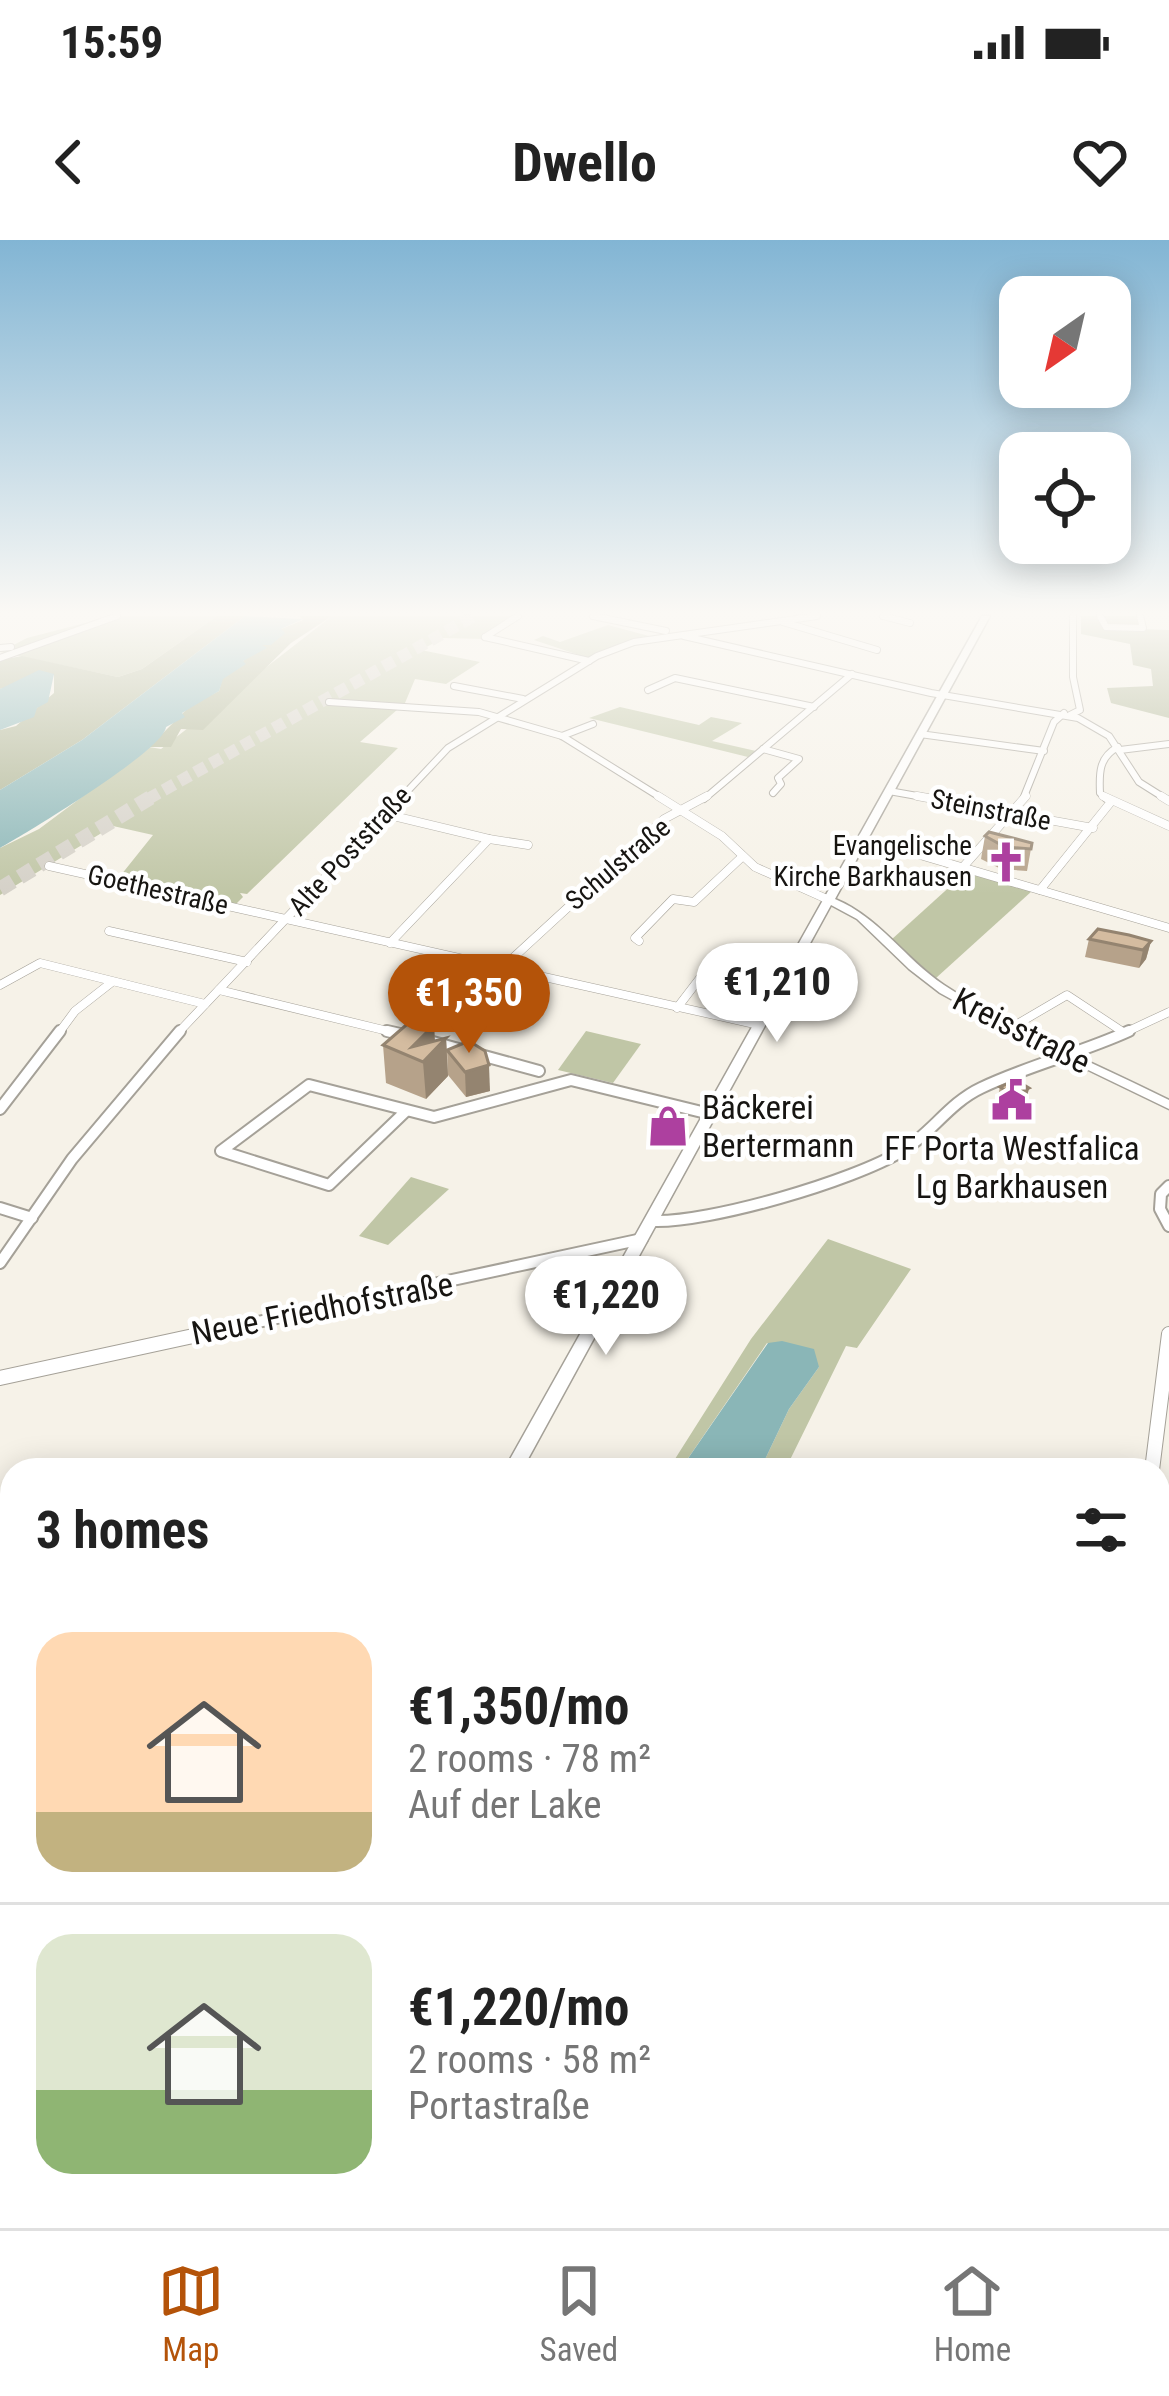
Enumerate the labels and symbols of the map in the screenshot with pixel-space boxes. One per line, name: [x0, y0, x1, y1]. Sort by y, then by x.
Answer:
north arrow: [999, 276, 1131, 408]
street label: Alte Poststraße: [282, 780, 418, 922]
street label: Steinstraße: [928, 783, 1054, 837]
street label: Schulstraße: [559, 811, 677, 917]
place label: Evangelische Kirche Barkhausen: [774, 830, 972, 893]
church icon: Evangelische Kirche Barkhausen: [983, 839, 1029, 885]
street label: Goethestraße: [84, 858, 232, 922]
pin: €1,210: [679, 943, 875, 1045]
pin: €1,350: [371, 954, 567, 1056]
street label: Kreisstraße: [947, 979, 1097, 1082]
public building icon: FF Porta Westfalica Lg Barkhausen: [989, 1077, 1035, 1123]
place label: Bäckerei Bertermann: [702, 1088, 854, 1165]
shop icon: Bäckerei Bertermann: [645, 1103, 691, 1149]
place label: FF Porta Westfalica Lg Barkhausen: [884, 1129, 1140, 1206]
pin: €1,220: [508, 1256, 704, 1358]
street label: Neue Friedhofstraße: [188, 1264, 456, 1353]

